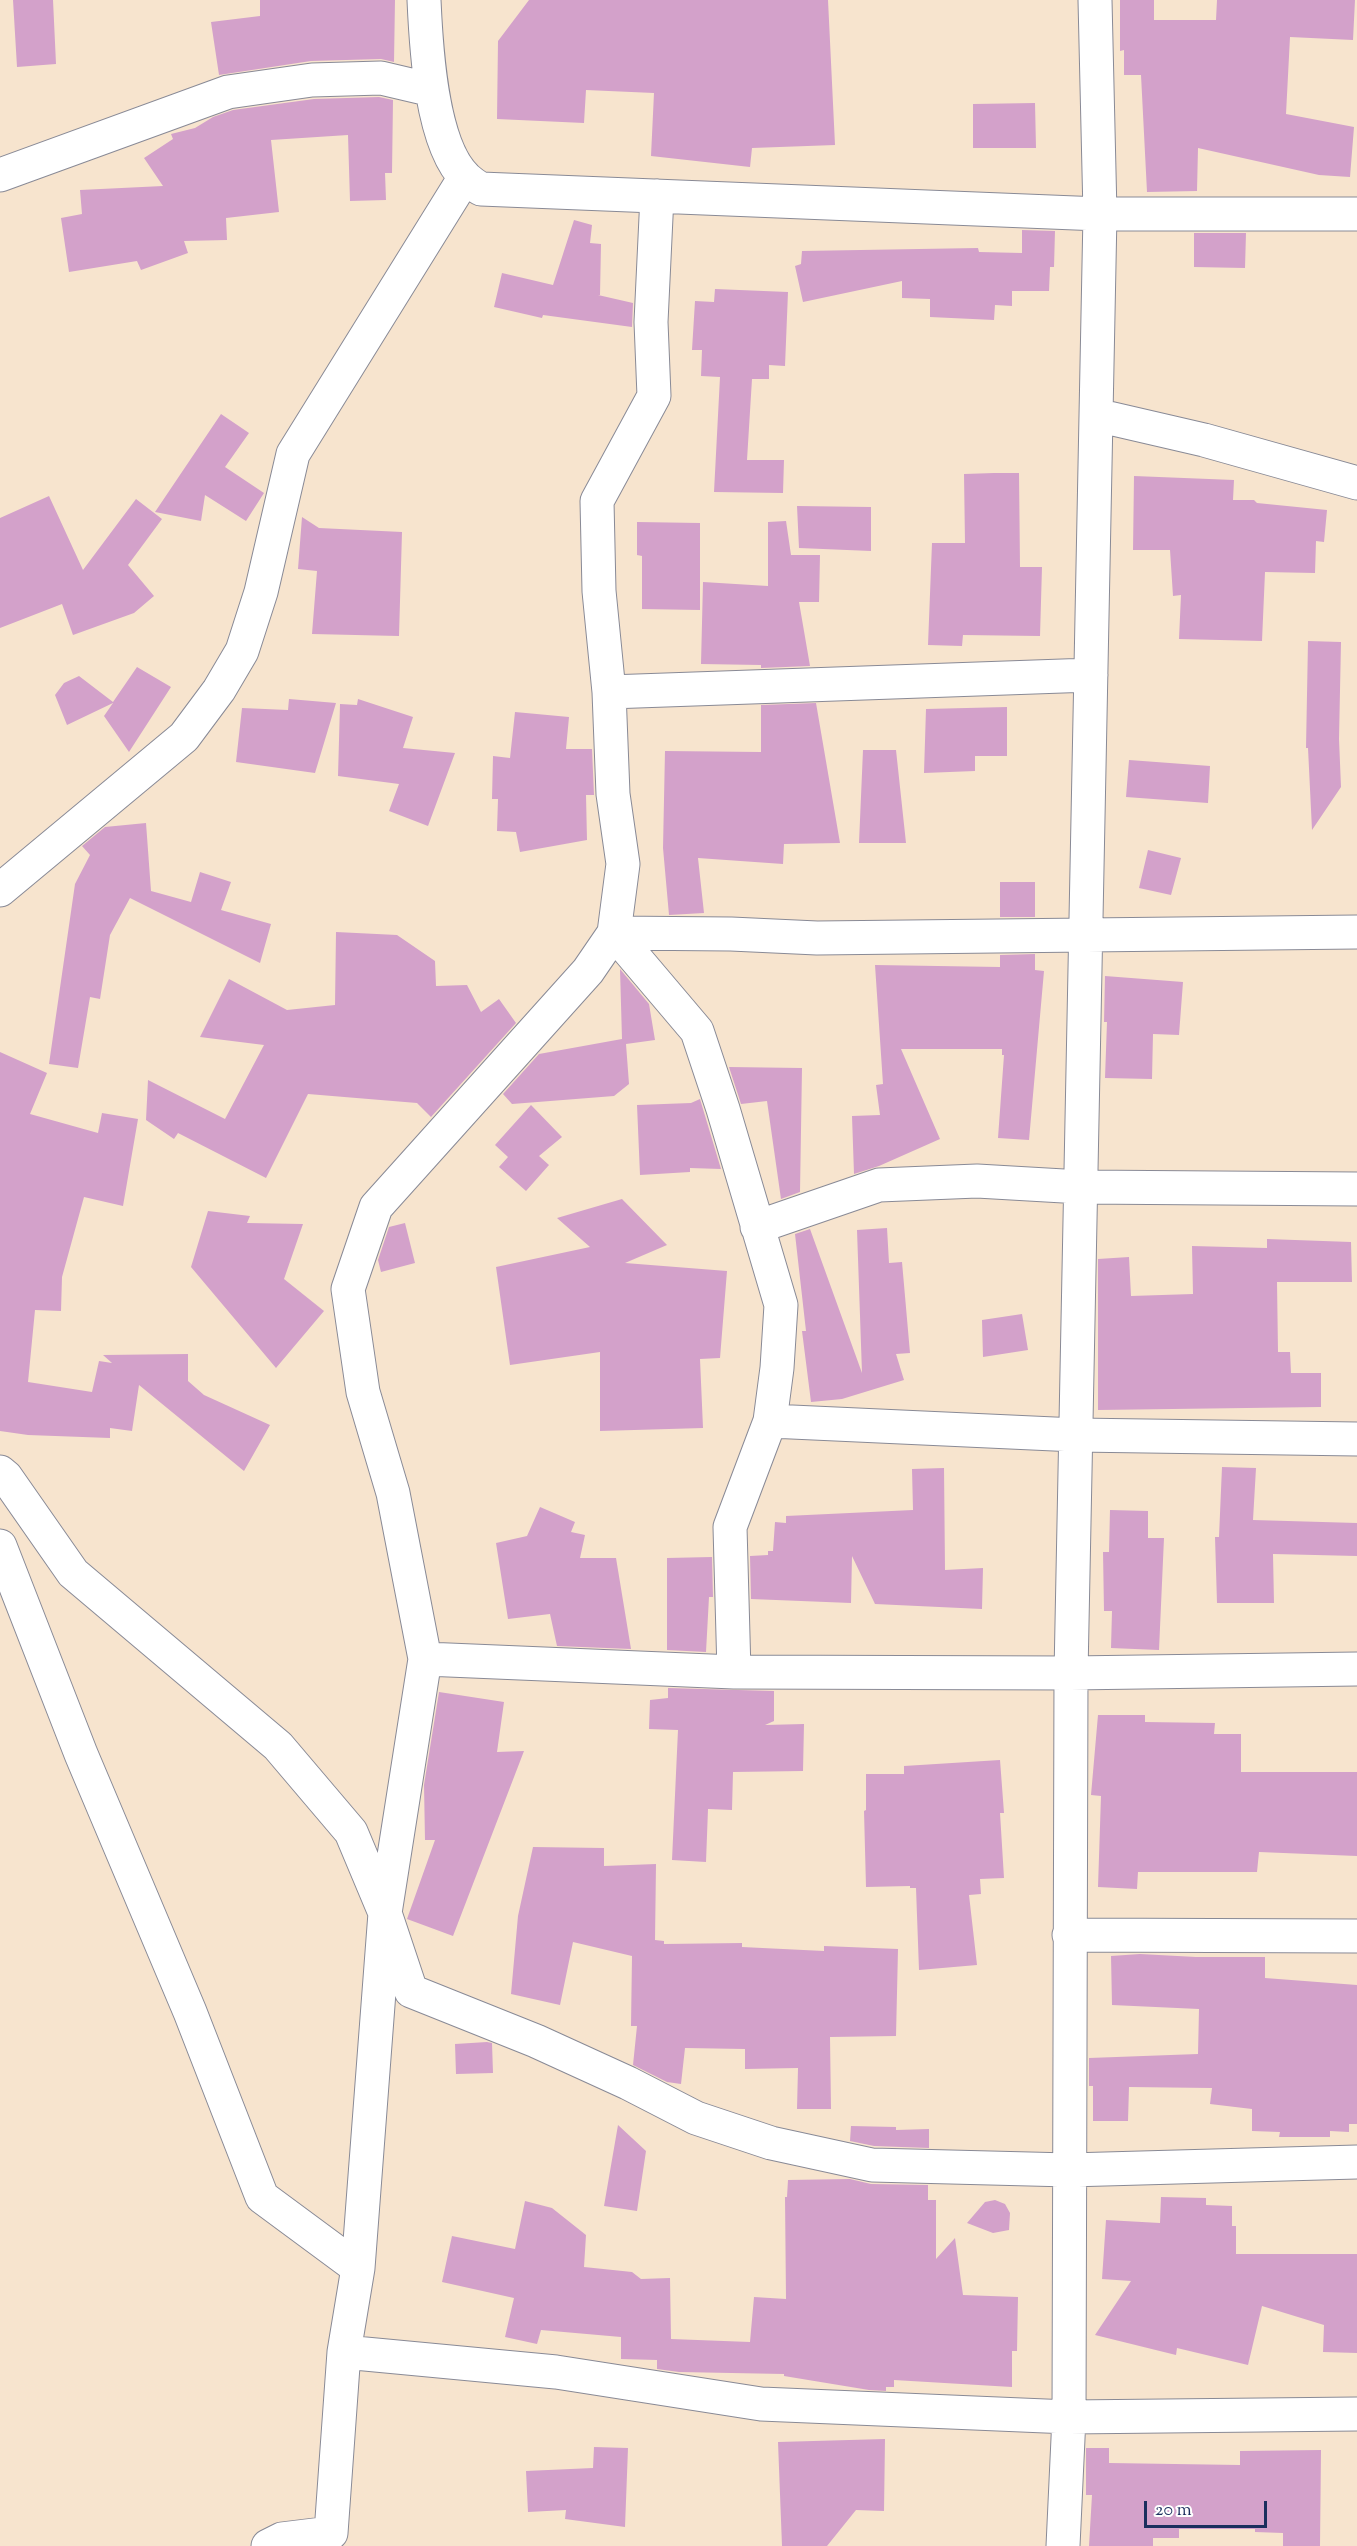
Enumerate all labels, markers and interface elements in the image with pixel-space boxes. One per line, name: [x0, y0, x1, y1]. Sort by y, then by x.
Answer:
scale bar: [1147, 2489, 1270, 2527]
text: 20 m: [1155, 2498, 1192, 2524]

